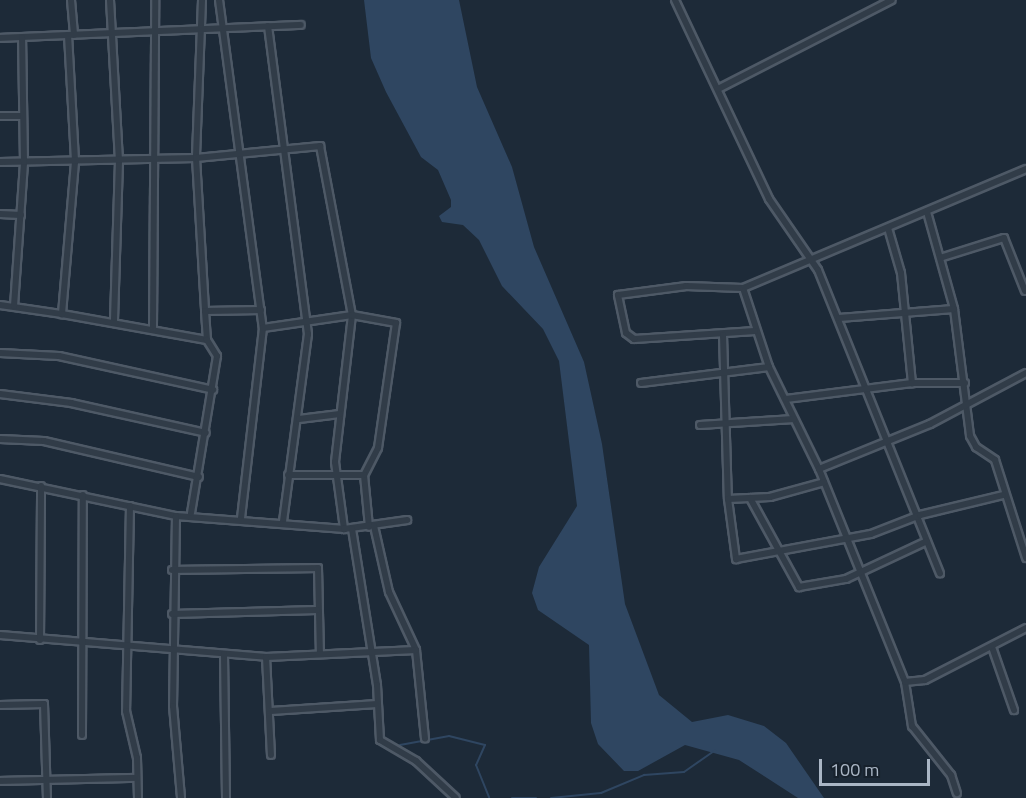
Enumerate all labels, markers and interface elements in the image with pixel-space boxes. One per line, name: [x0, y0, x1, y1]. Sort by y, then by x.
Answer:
scale bar: [822, 747, 933, 785]
text: 100 m: [830, 756, 879, 783]

